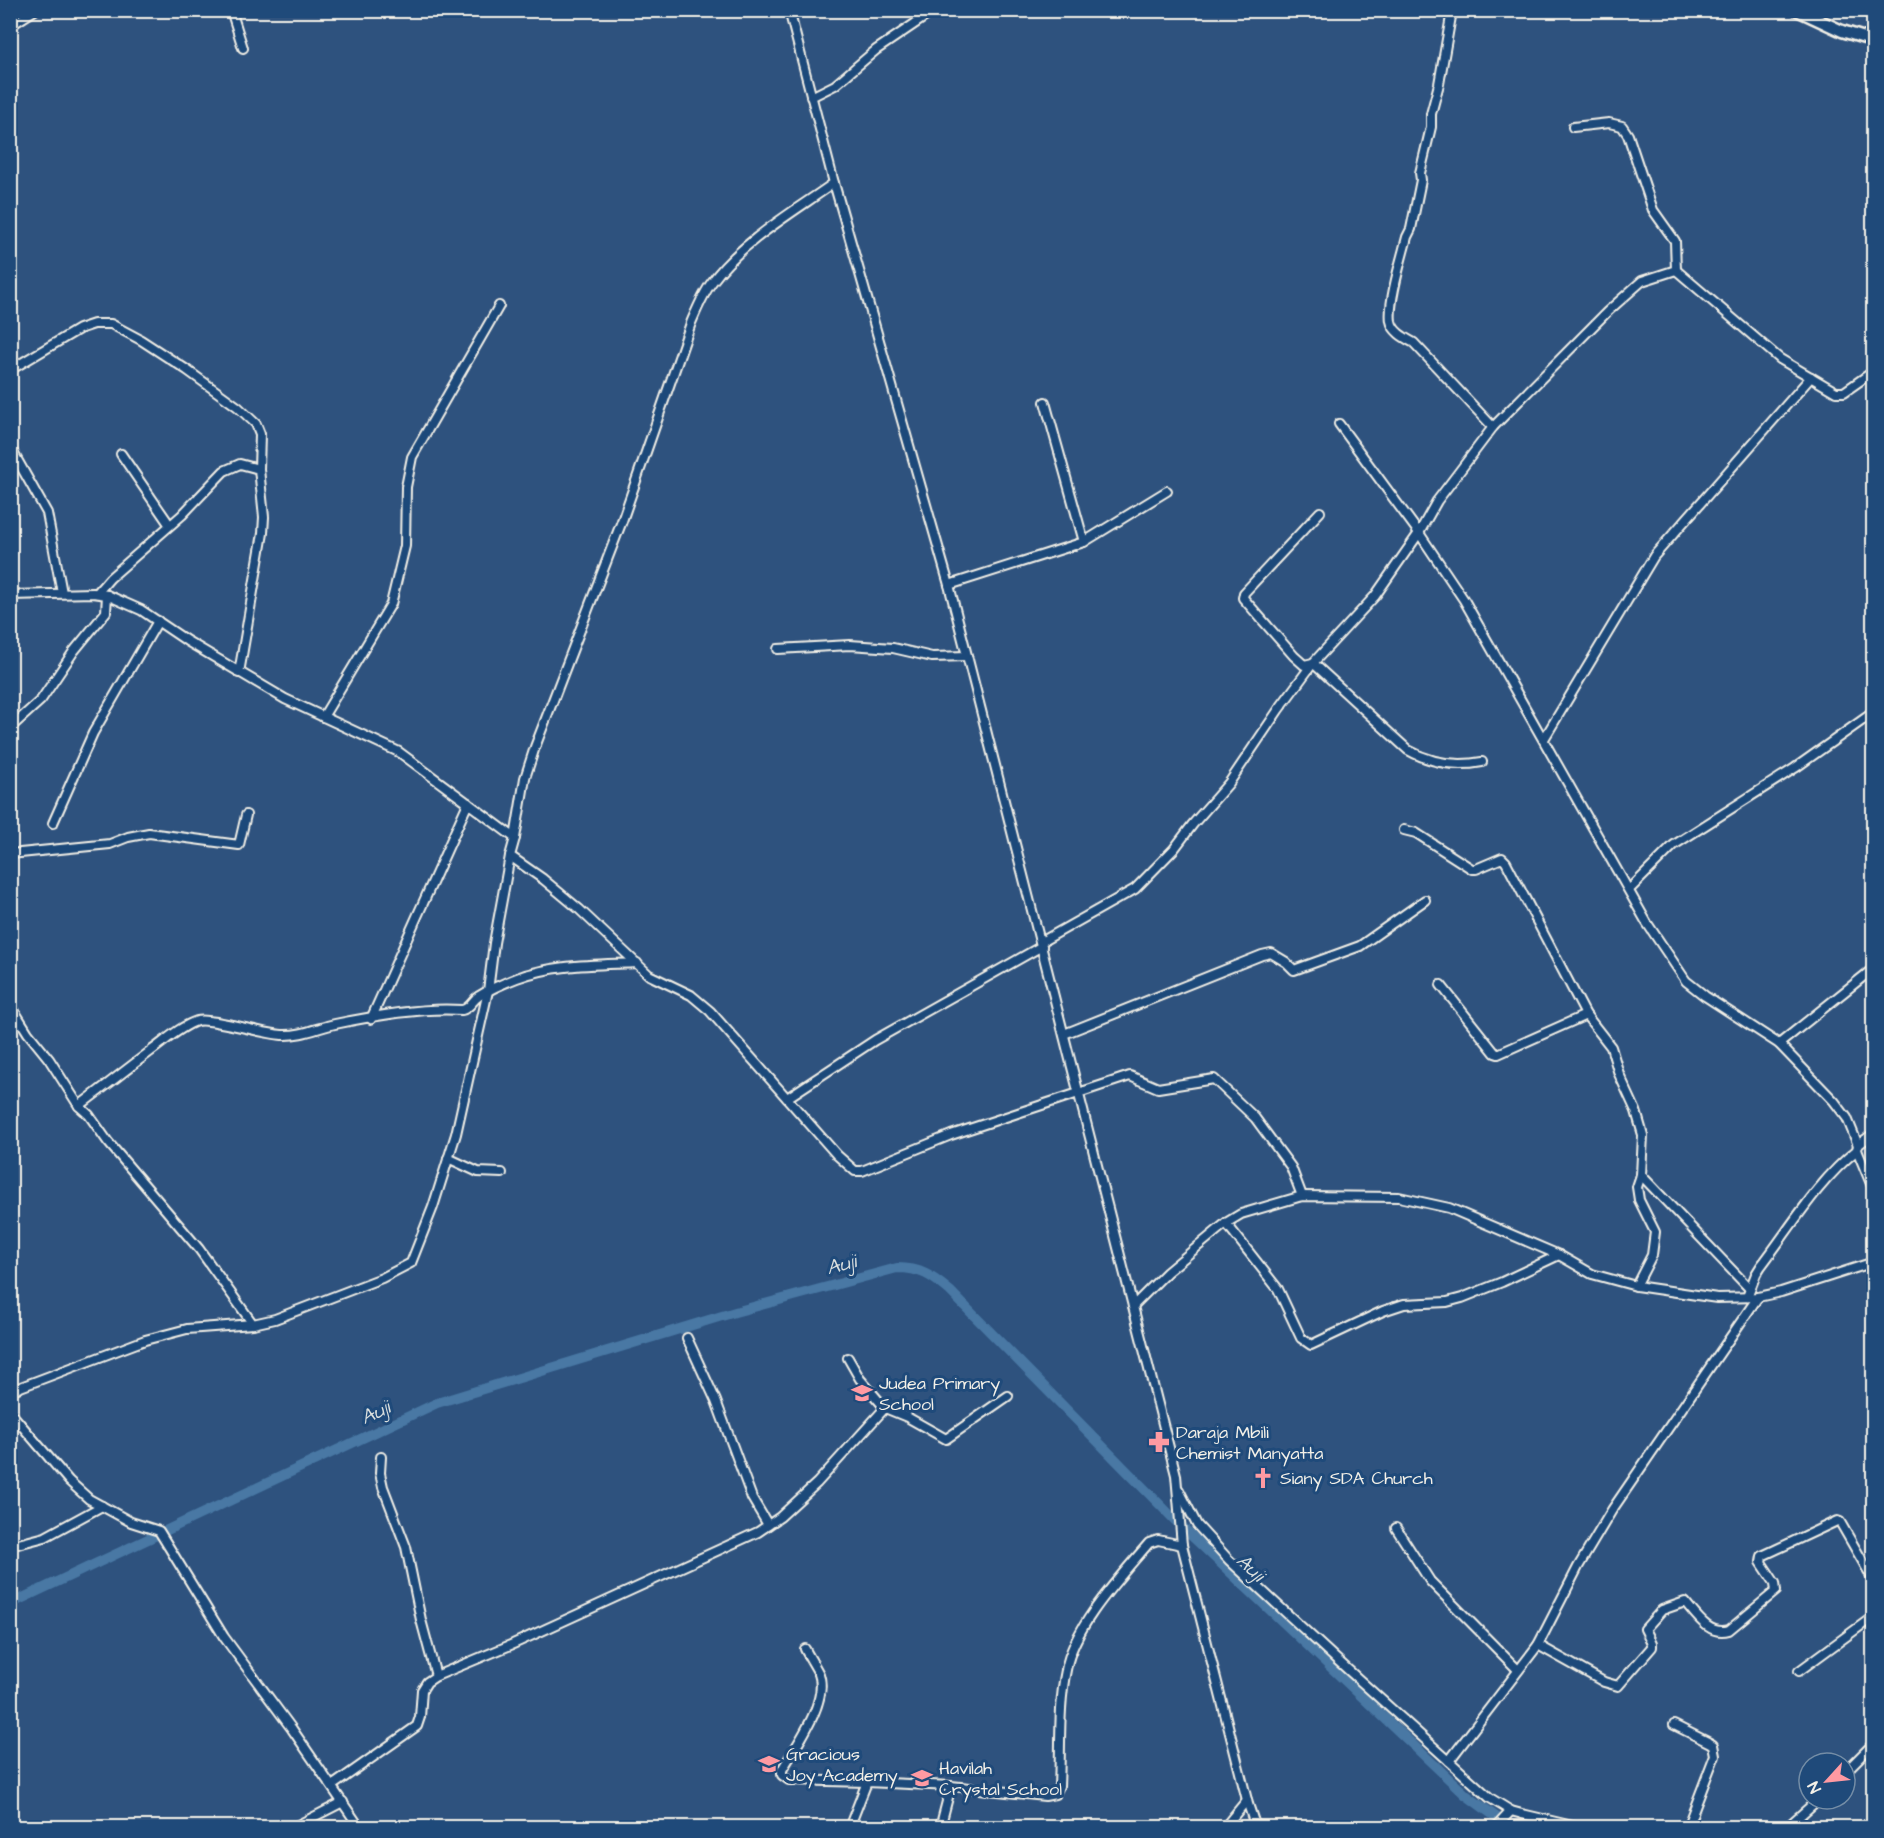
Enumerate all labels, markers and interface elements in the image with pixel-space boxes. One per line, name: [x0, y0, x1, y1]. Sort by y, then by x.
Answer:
water label: Auji: [823, 1247, 862, 1282]
place label: Judea Primary School: [879, 1371, 1000, 1417]
school or university icon: Judea Primary School: [850, 1381, 874, 1405]
water label: Auji: [356, 1393, 397, 1432]
place label: Daraja Mbili Chemist Manyatta: [1176, 1420, 1323, 1467]
pharmacy icon: Daraja Mbili Chemist Manyatta: [1147, 1430, 1171, 1454]
church icon: Siany SDA Church: [1251, 1466, 1275, 1490]
place label: Siany SDA Church: [1280, 1466, 1433, 1492]
water label: Auji: [1230, 1547, 1273, 1590]
place label: Gracious Joy Academy: [786, 1742, 898, 1789]
north arrow: [1797, 1751, 1857, 1811]
school or university icon: Gracious Joy Academy: [757, 1752, 781, 1776]
place label: Havilah Crystal School: [939, 1756, 1062, 1803]
school or university icon: Havilah Crystal School: [910, 1766, 934, 1790]
text: N: [1802, 1778, 1827, 1797]

